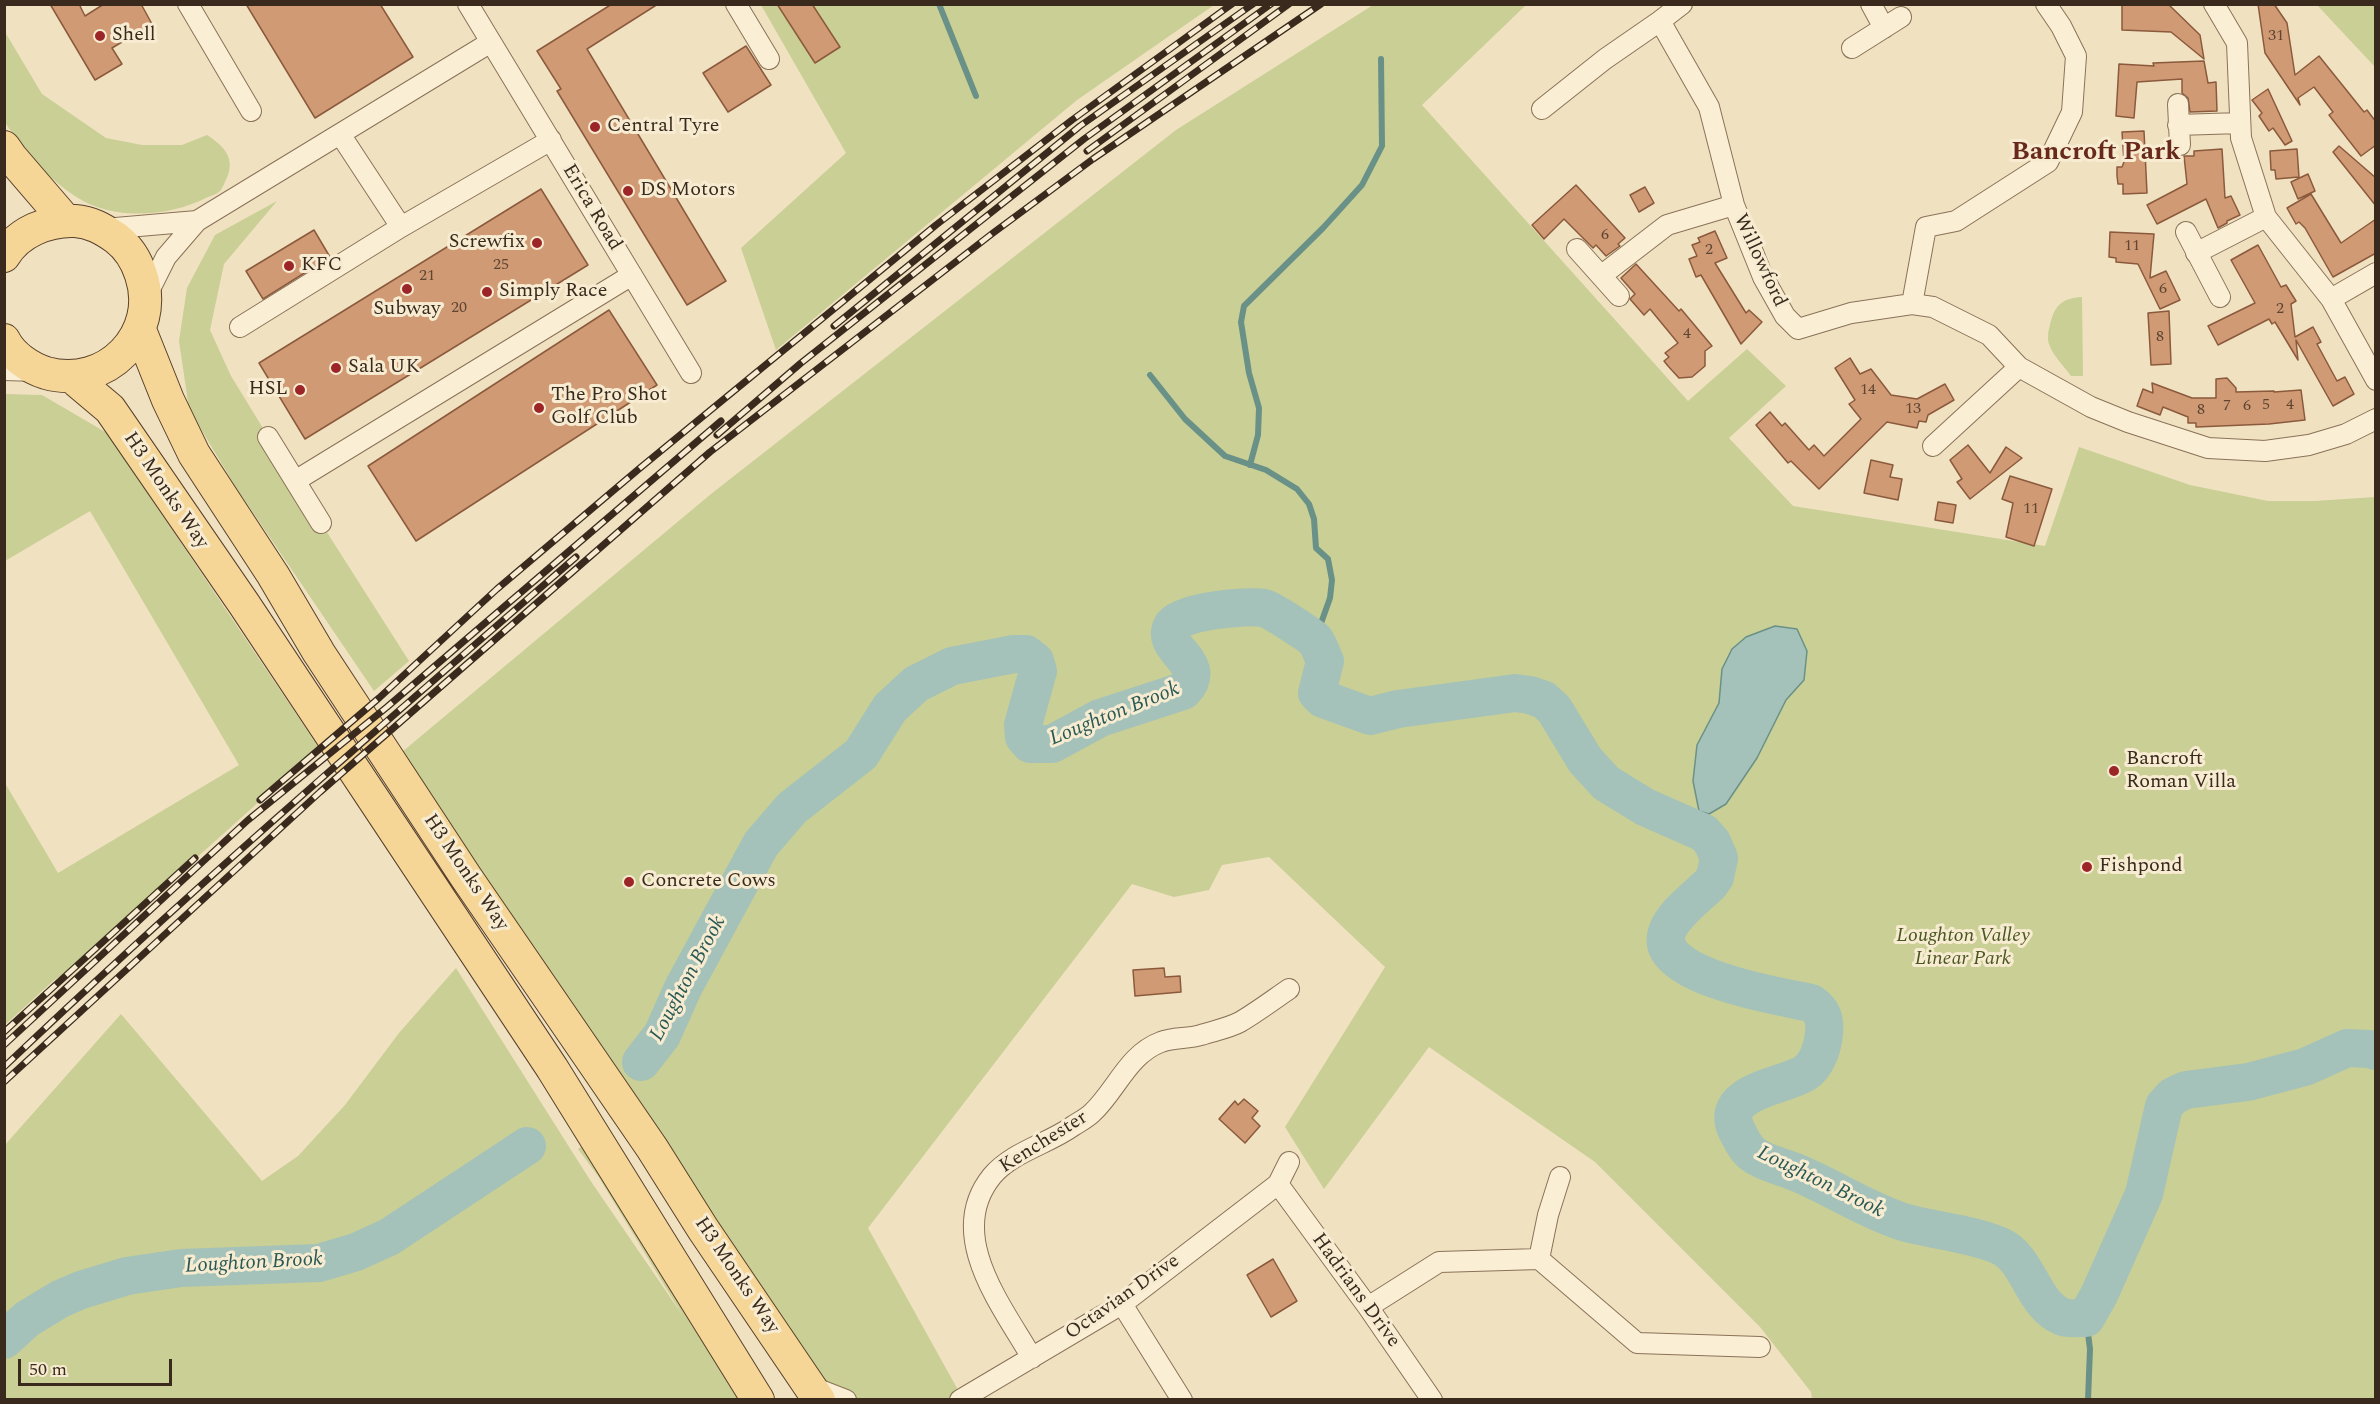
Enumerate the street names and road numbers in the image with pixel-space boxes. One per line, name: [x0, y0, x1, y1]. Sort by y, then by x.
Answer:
street label: Erica Road: [556, 160, 626, 256]
street label: Willowford: [1727, 211, 1791, 311]
street label: H3 Monks Way: [117, 428, 213, 554]
street label: H3 Monks Way: [417, 810, 513, 936]
street label: Kenchester: [996, 1107, 1092, 1179]
street label: H3 Monks Way: [688, 1213, 784, 1339]
street label: Hadrians Drive: [1305, 1229, 1405, 1353]
street label: Octavian Drive: [1061, 1250, 1185, 1346]

